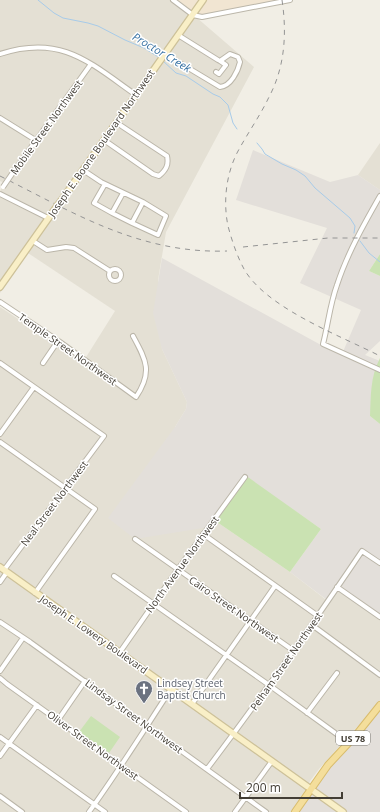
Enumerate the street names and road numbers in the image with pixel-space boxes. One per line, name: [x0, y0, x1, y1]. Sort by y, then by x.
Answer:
street label: Joseph E. Boone Boulevard Northwest: [44, 66, 158, 220]
street label: Mobile Street Northwest: [7, 76, 85, 177]
street label: Temple Street Northwest: [16, 310, 120, 388]
street label: Neal Street Northwest: [17, 457, 91, 548]
street label: North Avenue Northwest: [142, 512, 222, 615]
street label: Cairo Street Northwest: [186, 573, 282, 646]
street label: Joseph E. Lowery Boulevard: [37, 591, 151, 677]
street label: Pelham Street Northwest: [247, 609, 326, 713]
street label: Lindsay Street Northwest: [82, 676, 186, 756]
street label: Oliver Street Northwest: [45, 707, 142, 783]
road number: US 78: [336, 731, 370, 745]

